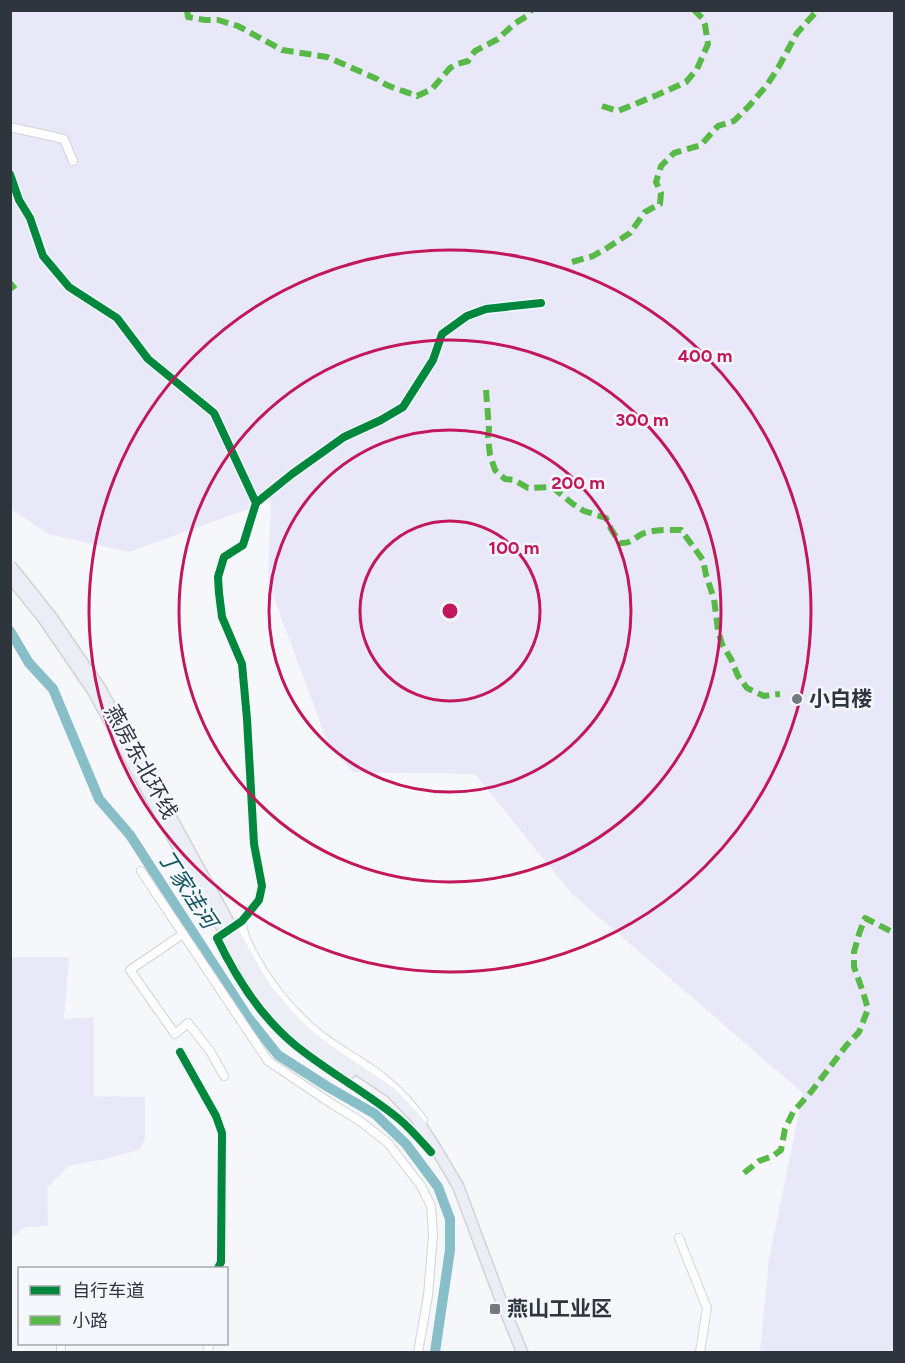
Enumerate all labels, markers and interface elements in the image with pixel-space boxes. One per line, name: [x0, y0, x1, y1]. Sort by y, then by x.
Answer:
text: 400 m: [678, 345, 732, 367]
text: 300 m: [615, 409, 669, 431]
text: 200 m: [551, 472, 605, 494]
text: 100 m: [489, 537, 539, 559]
centre of rings: [440, 601, 460, 621]
place label: 小白楼: [809, 686, 872, 711]
marker: 小白楼: [790, 692, 804, 706]
street label: 燕房东北环线: [100, 701, 183, 823]
water label: 丁家洼河: [152, 845, 225, 937]
legend: [18, 1267, 228, 1345]
text: 自行车道: [72, 1280, 144, 1302]
place label: 燕山工业区: [507, 1296, 612, 1321]
marker: 燕山工业区: [488, 1302, 502, 1316]
text: 小路: [72, 1310, 108, 1332]

